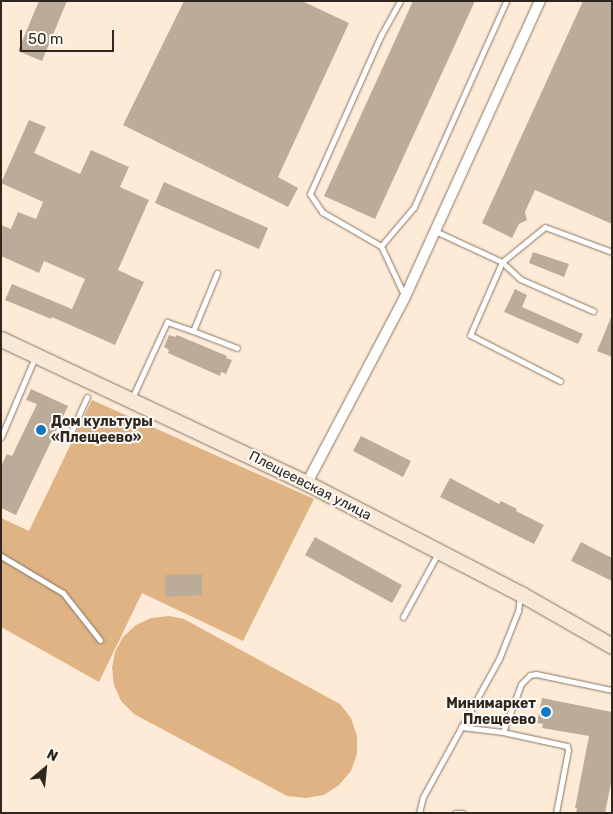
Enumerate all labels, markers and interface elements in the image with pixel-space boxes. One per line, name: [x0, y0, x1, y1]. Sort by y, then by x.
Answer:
scale bar: [22, 20, 116, 52]
text: 50 m: [28, 30, 63, 48]
place label: Дом культуры «Плещеево»: [51, 414, 153, 447]
marker: Дом культуры «Плещеево»: [35, 424, 47, 436]
street label: Плещеевская улица: [246, 448, 374, 524]
place label: Минимаркет Плещеево: [446, 696, 536, 729]
marker: Минимаркет Плещеево: [540, 706, 552, 718]
north arrow: [20, 744, 70, 794]
text: N: [44, 745, 61, 765]

